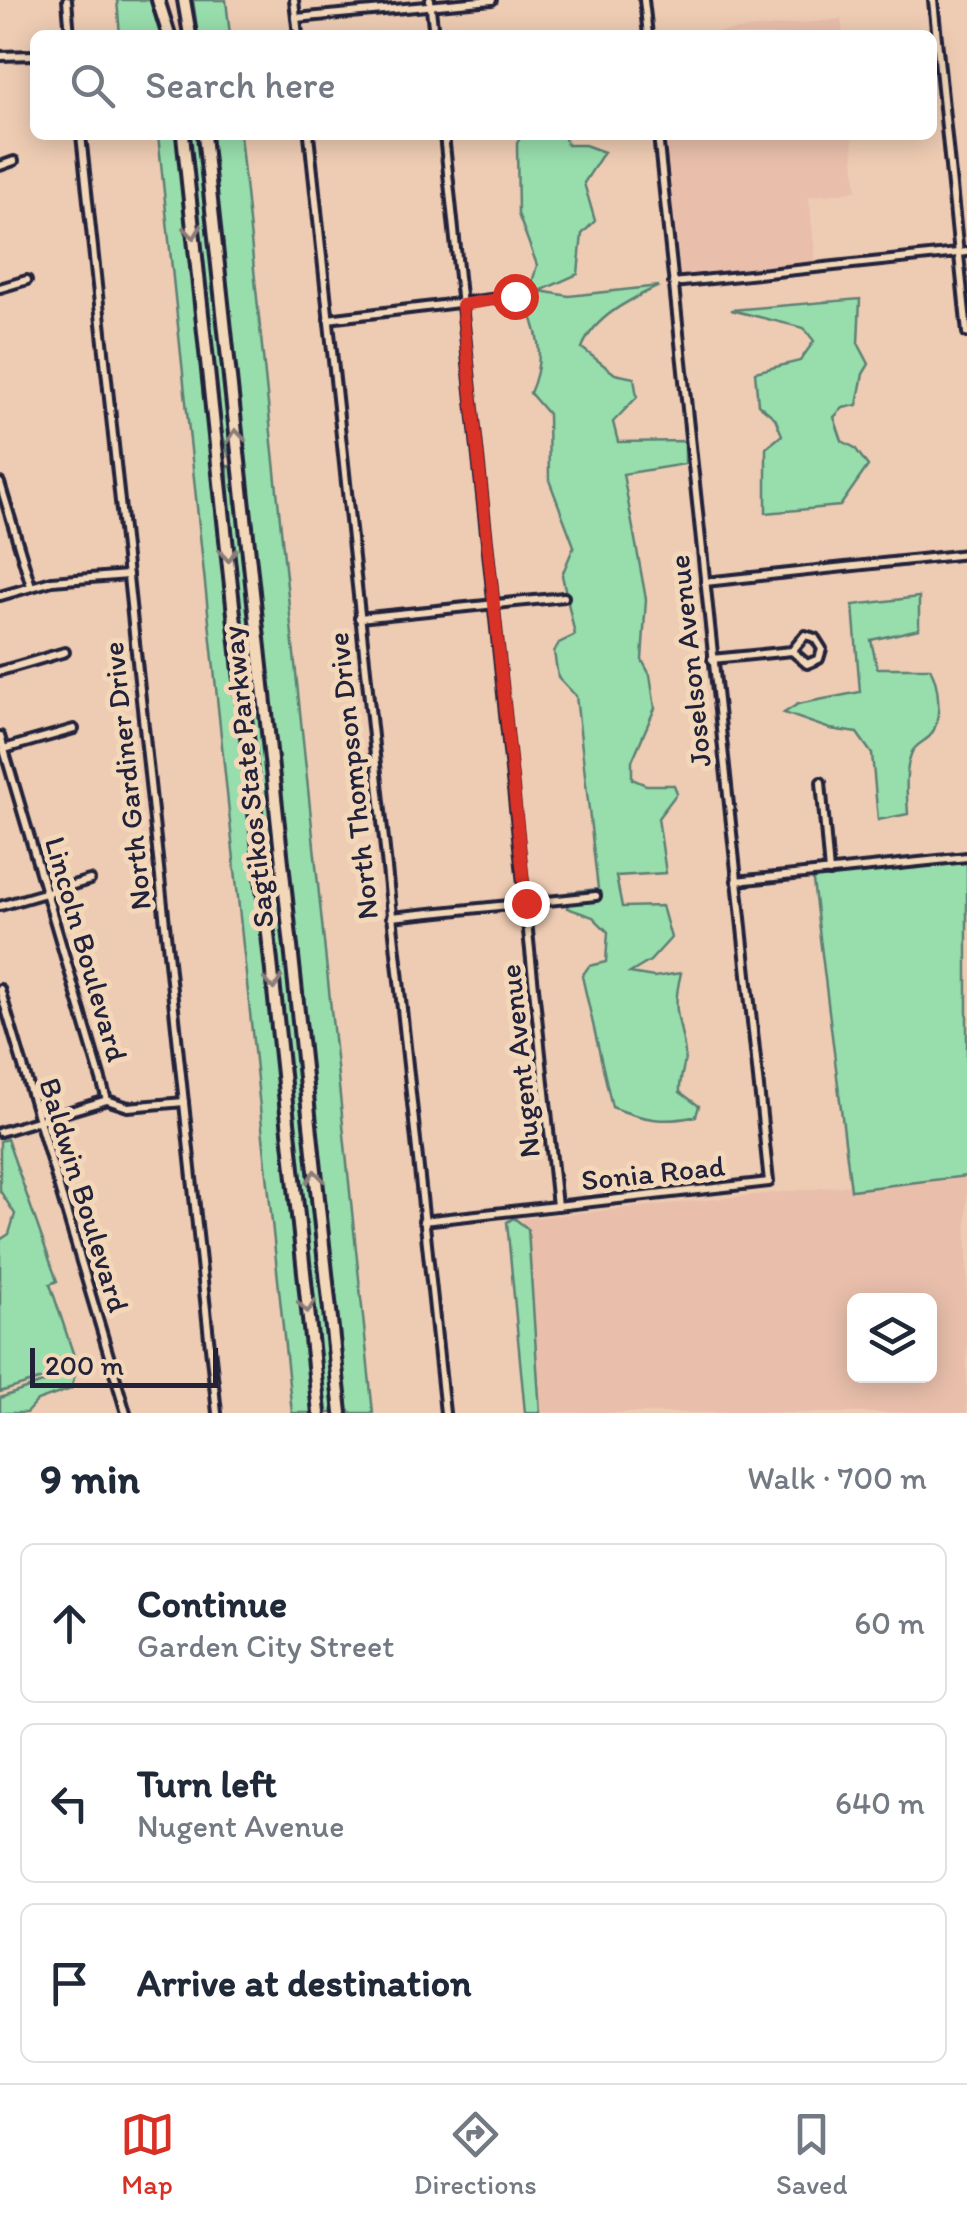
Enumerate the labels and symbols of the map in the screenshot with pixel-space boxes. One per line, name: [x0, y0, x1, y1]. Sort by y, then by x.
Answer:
one-way arrow: [182, 224, 203, 240]
route start: [493, 274, 539, 320]
one-way arrow: [226, 428, 247, 444]
one-way arrow: [217, 548, 238, 564]
street label: Joselson Avenue: [660, 553, 719, 769]
street label: Sagtikos State Parkway: [213, 624, 282, 930]
street label: North Thompson Drive: [319, 631, 386, 922]
street label: North Gardiner Drive: [94, 640, 159, 912]
street label: Lincoln Boulevard: [37, 832, 136, 1066]
route end: [504, 881, 550, 927]
street label: Nugent Avenue: [491, 962, 548, 1160]
one-way arrow: [262, 975, 283, 991]
street label: Baldwin Boulevard: [31, 1073, 138, 1316]
street label: Sonia Road: [579, 1147, 727, 1198]
one-way arrow: [305, 1168, 326, 1184]
one-way arrow: [296, 1298, 318, 1314]
scale bar: [30, 1343, 218, 1388]

